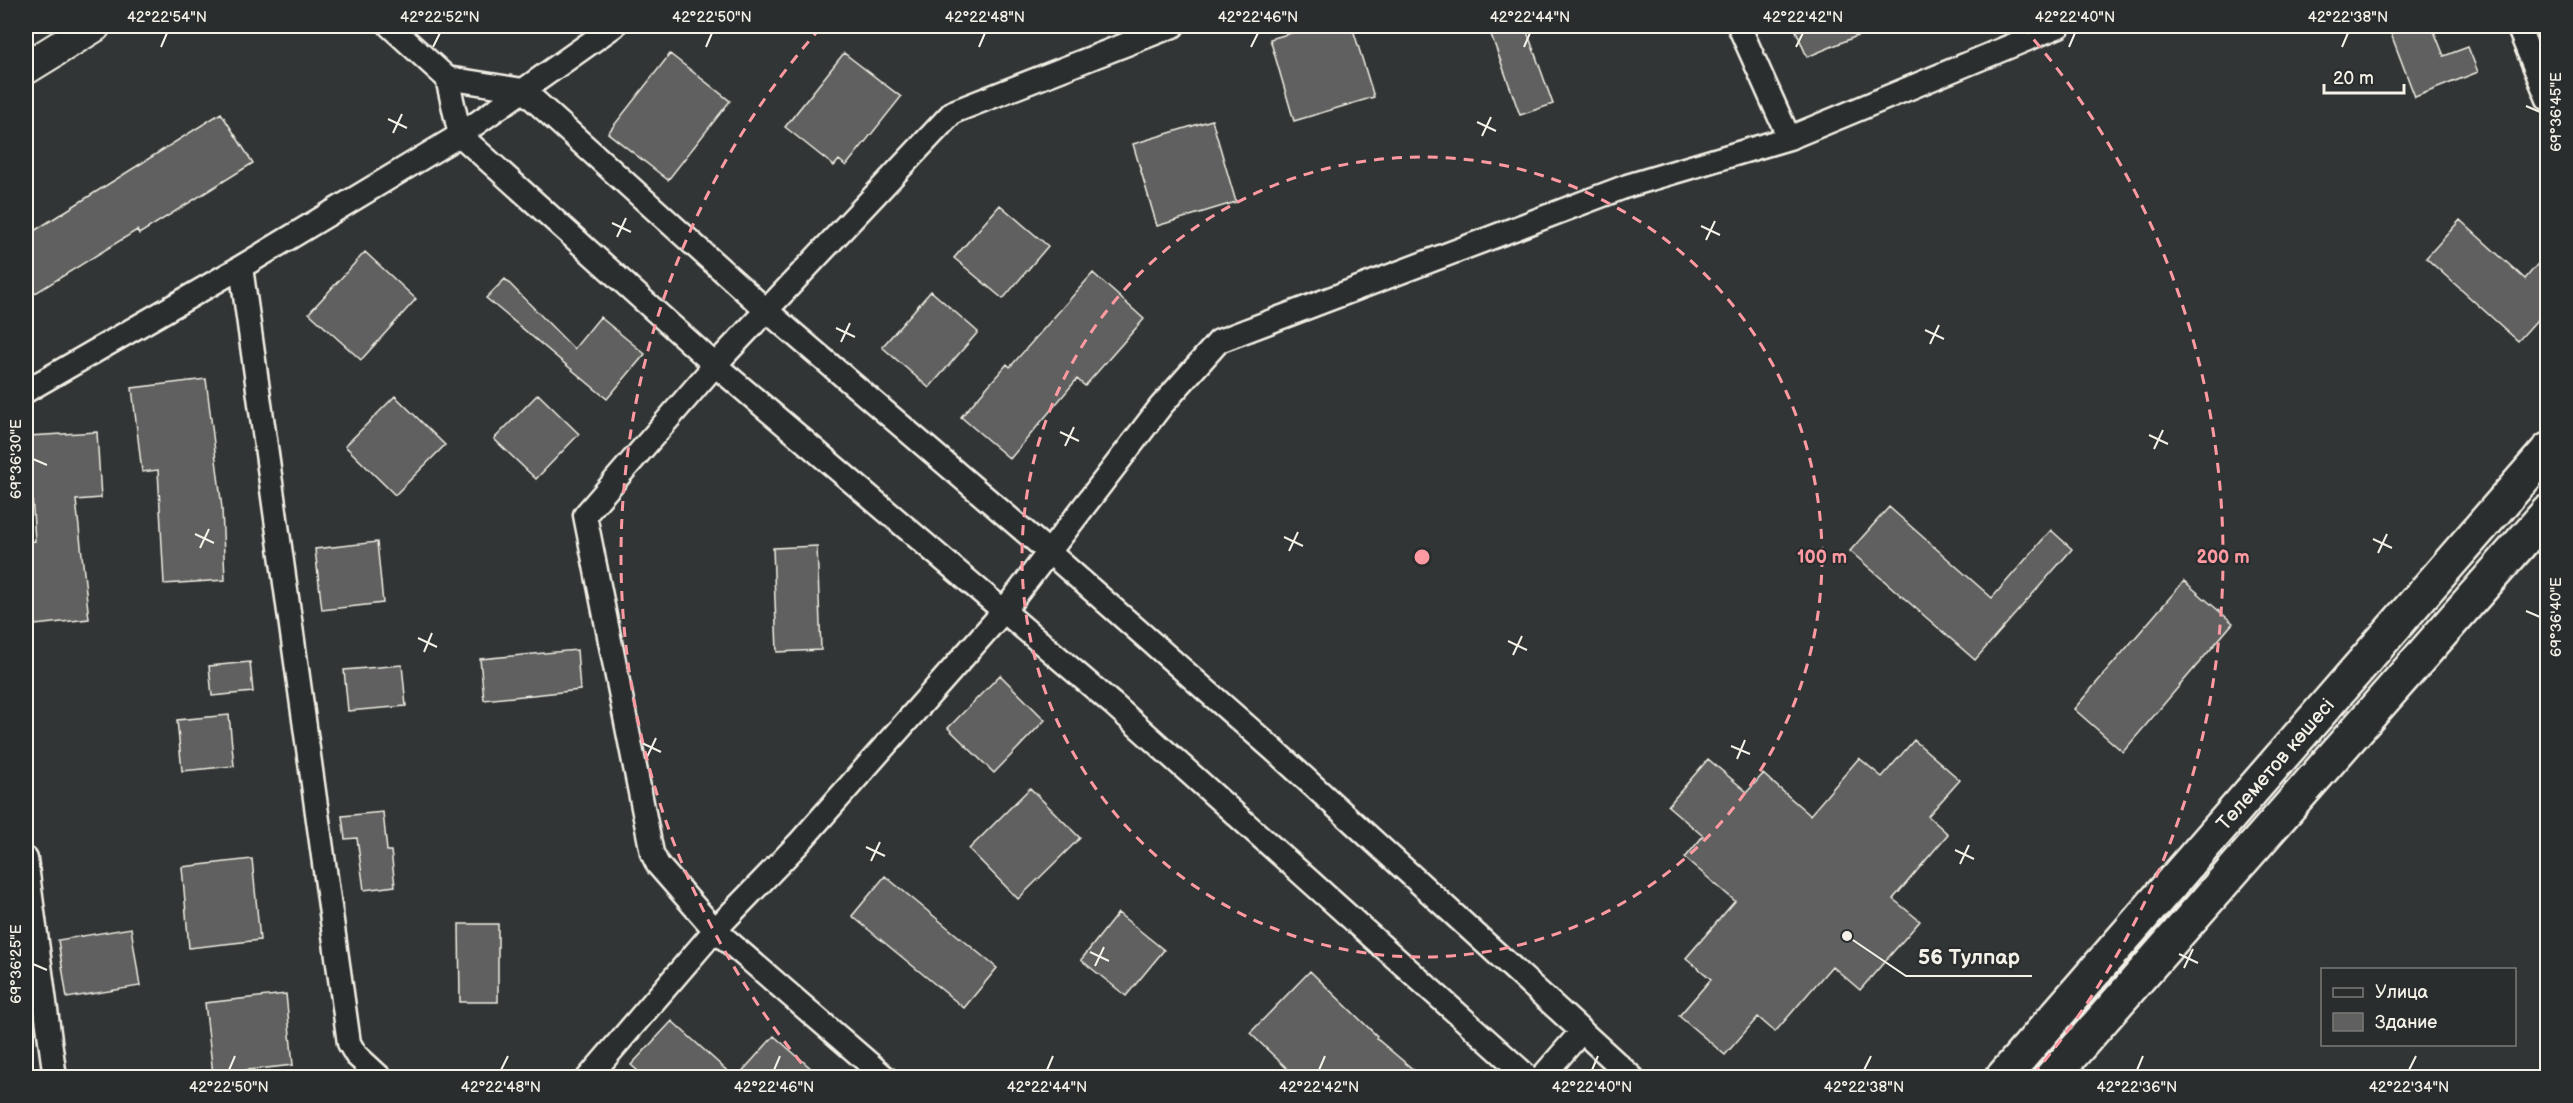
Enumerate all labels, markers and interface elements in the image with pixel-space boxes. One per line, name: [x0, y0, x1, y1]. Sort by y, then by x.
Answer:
text: 42°22'54"N: [127, 8, 207, 27]
text: 42°22'52"N: [400, 8, 480, 27]
text: 42°22'50"N: [672, 8, 752, 27]
text: 42°22'48"N: [945, 8, 1025, 27]
text: 42°22'46"N: [1218, 8, 1298, 27]
text: 42°22'44"N: [1490, 8, 1570, 27]
text: 42°22'42"N: [1763, 8, 1843, 27]
text: 42°22'40"N: [2035, 8, 2115, 27]
text: 42°22'38"N: [2308, 8, 2388, 27]
scale bar: [2324, 57, 2404, 95]
text: 20 m: [2333, 68, 2374, 89]
text: 69°36'45"E: [2547, 72, 2566, 152]
text: 69°36'30"E: [7, 419, 26, 499]
centre of rings: [1412, 547, 1432, 567]
text: 100 m: [1797, 547, 1847, 568]
text: 200 m: [2196, 547, 2250, 568]
text: 69°36'40"E: [2547, 577, 2566, 657]
street label: Төлеметов көшесі: [2212, 694, 2340, 836]
text: 69°36'25"E: [7, 924, 26, 1004]
callout: 56 Тулпар: [1906, 937, 2032, 976]
text: 56 Тулпар: [1918, 945, 2020, 970]
legend: [2321, 968, 2516, 1046]
text: Улица: [2375, 982, 2429, 1003]
text: Здание: [2375, 1012, 2437, 1033]
text: 42°22'50"N: [189, 1078, 269, 1097]
text: 42°22'48"N: [461, 1078, 541, 1097]
text: 42°22'46"N: [734, 1078, 814, 1097]
text: 42°22'44"N: [1007, 1078, 1087, 1097]
text: 42°22'42"N: [1279, 1078, 1359, 1097]
text: 42°22'40"N: [1552, 1078, 1632, 1097]
text: 42°22'38"N: [1824, 1078, 1904, 1097]
text: 42°22'36"N: [2097, 1078, 2177, 1097]
text: 42°22'34"N: [2369, 1078, 2449, 1097]

